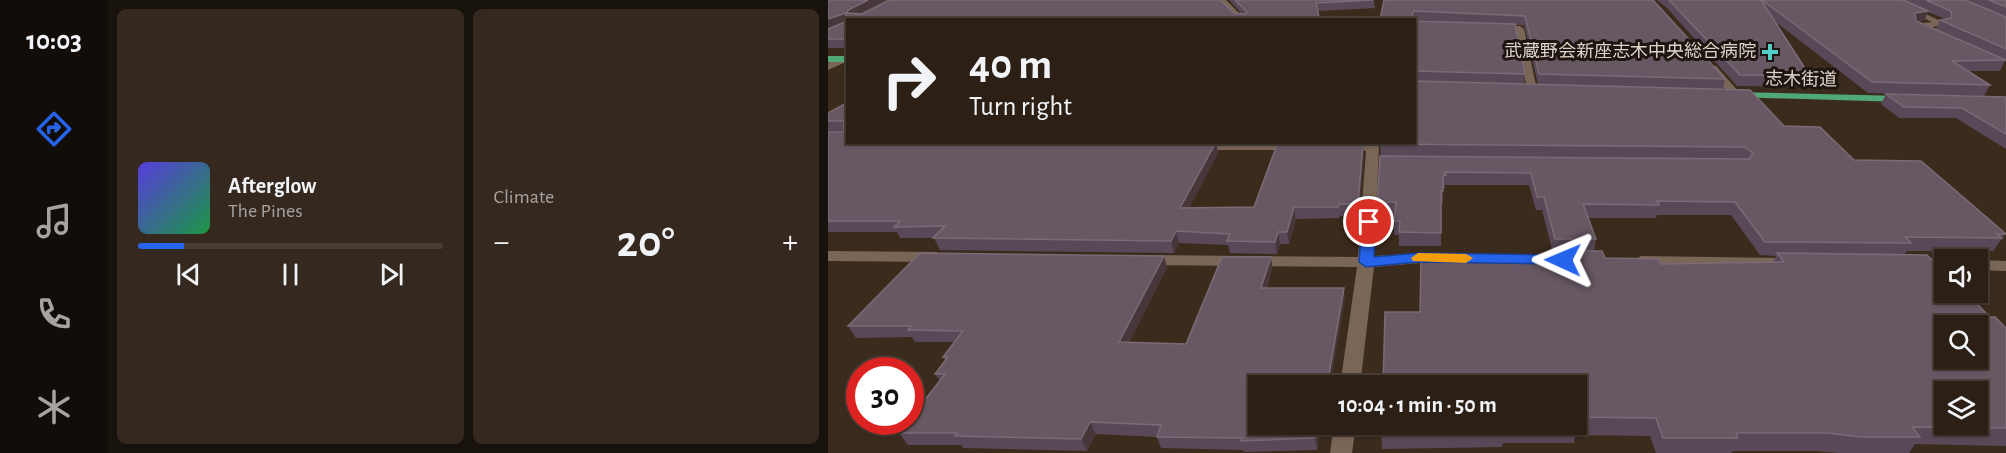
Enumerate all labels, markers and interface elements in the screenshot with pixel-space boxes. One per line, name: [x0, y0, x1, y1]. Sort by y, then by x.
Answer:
text: 10:03: [26, 27, 82, 54]
place label: 武蔵野会新座志木中央総合病院: [1504, 41, 1756, 61]
icon: right: [870, 42, 948, 120]
marker: 武蔵野会新座志木中央総合病院: [1761, 43, 1779, 61]
text: 40 m: [969, 44, 1052, 86]
street label: 志木街道: [1765, 68, 1837, 90]
text: Turn right: [969, 93, 1072, 120]
icon: directions: [33, 108, 75, 150]
text: Afterglow: [228, 175, 316, 197]
text: Climate: [494, 187, 554, 207]
pin: [1343, 196, 1394, 247]
icon: music: [33, 200, 75, 242]
text: The Pines: [228, 201, 303, 221]
icon: arrive: [1352, 205, 1385, 238]
text: 20°: [617, 220, 675, 265]
text: −: [494, 226, 509, 259]
text: +: [782, 226, 798, 259]
position arrow: [1531, 228, 1595, 292]
map controls: [1934, 249, 1988, 435]
button: sound: [1934, 249, 1988, 303]
icon: previous: [172, 258, 205, 291]
icon: pause: [274, 258, 307, 291]
icon: next: [375, 258, 408, 291]
icon: phone: [33, 293, 75, 335]
button: search: [1934, 315, 1988, 369]
speed limit sign: 30: [846, 357, 924, 435]
button: layers: [1934, 381, 1988, 435]
icon: climate: [33, 386, 75, 428]
text: 10:04 · 1 min · 50 m: [1338, 394, 1497, 416]

